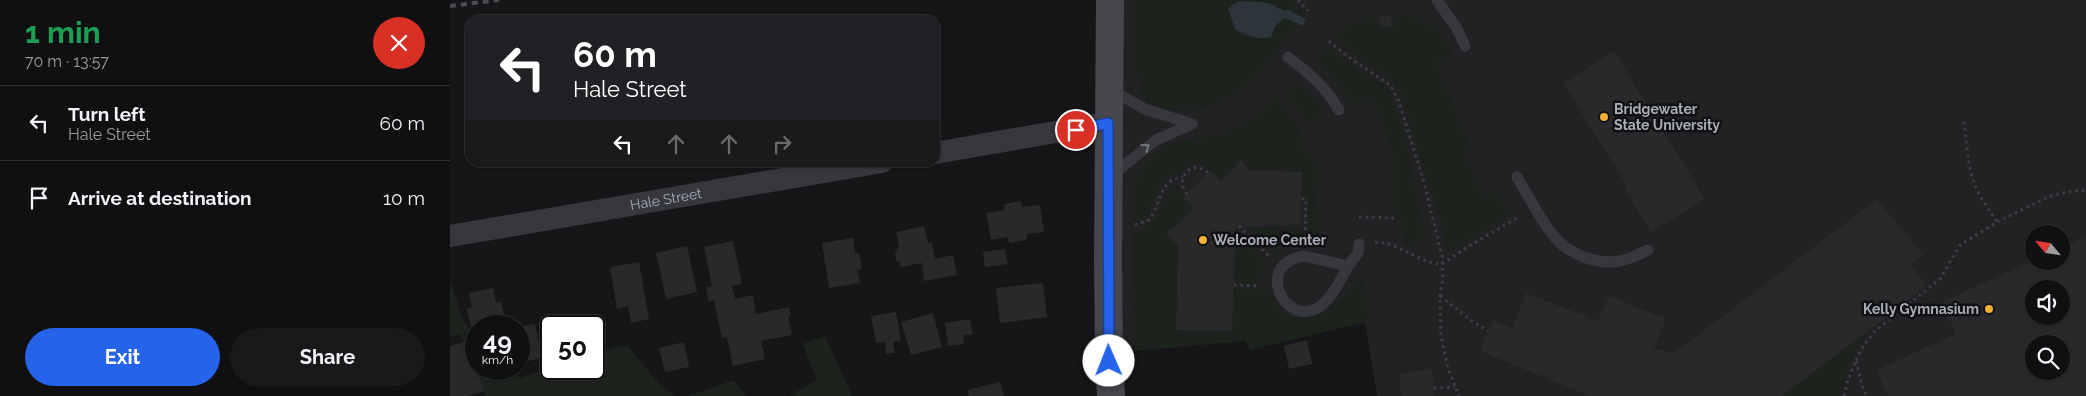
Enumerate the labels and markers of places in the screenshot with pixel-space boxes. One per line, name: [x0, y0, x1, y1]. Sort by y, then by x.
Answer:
place label: Bridgewater State University: [1614, 101, 1720, 133]
pin: [1055, 109, 1097, 151]
marker: Bridgewater State University: [1598, 111, 1610, 123]
place label: Welcome Center: [1213, 232, 1327, 248]
marker: Welcome Center: [1197, 234, 1209, 246]
place label: Kelly Gymnasium: [1863, 301, 1979, 317]
marker: Kelly Gymnasium: [1983, 303, 1995, 315]

